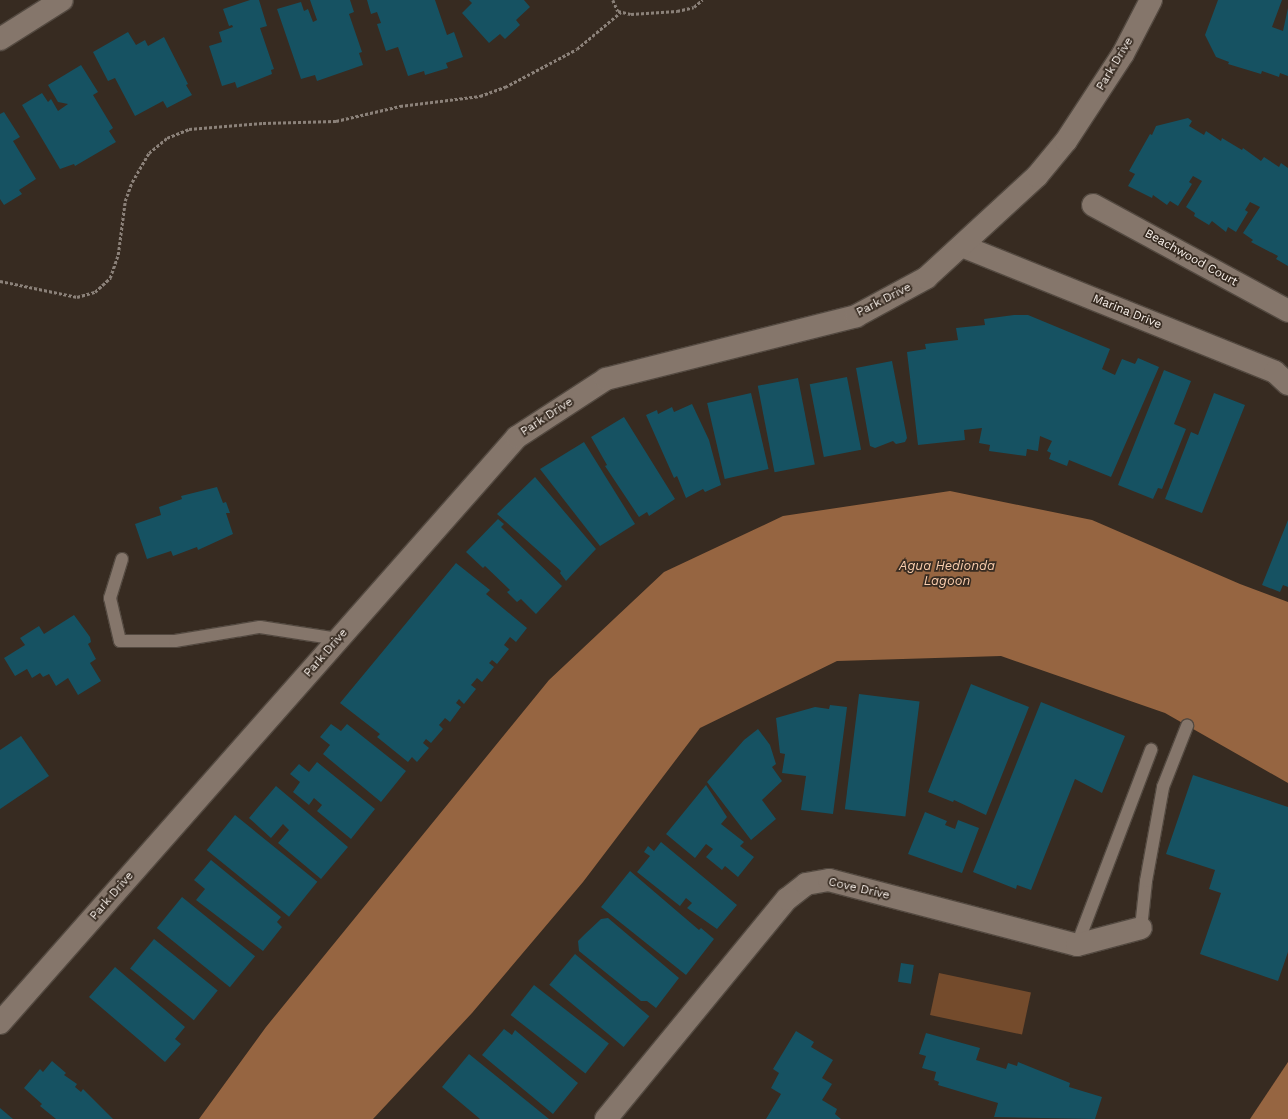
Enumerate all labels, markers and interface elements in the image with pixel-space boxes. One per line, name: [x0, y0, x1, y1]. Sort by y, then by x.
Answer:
street label: Park Drive: [1093, 35, 1137, 93]
street label: Beachwood Court: [1142, 227, 1240, 289]
street label: Park Drive: [854, 280, 914, 320]
street label: Marina Drive: [1090, 292, 1164, 332]
street label: Park Drive: [518, 395, 576, 439]
water label: Agua Hedionda Lagoon: [899, 559, 995, 590]
street label: Park Drive: [301, 626, 351, 680]
street label: Park Drive: [87, 869, 137, 923]
street label: Cove Drive: [827, 875, 891, 903]

